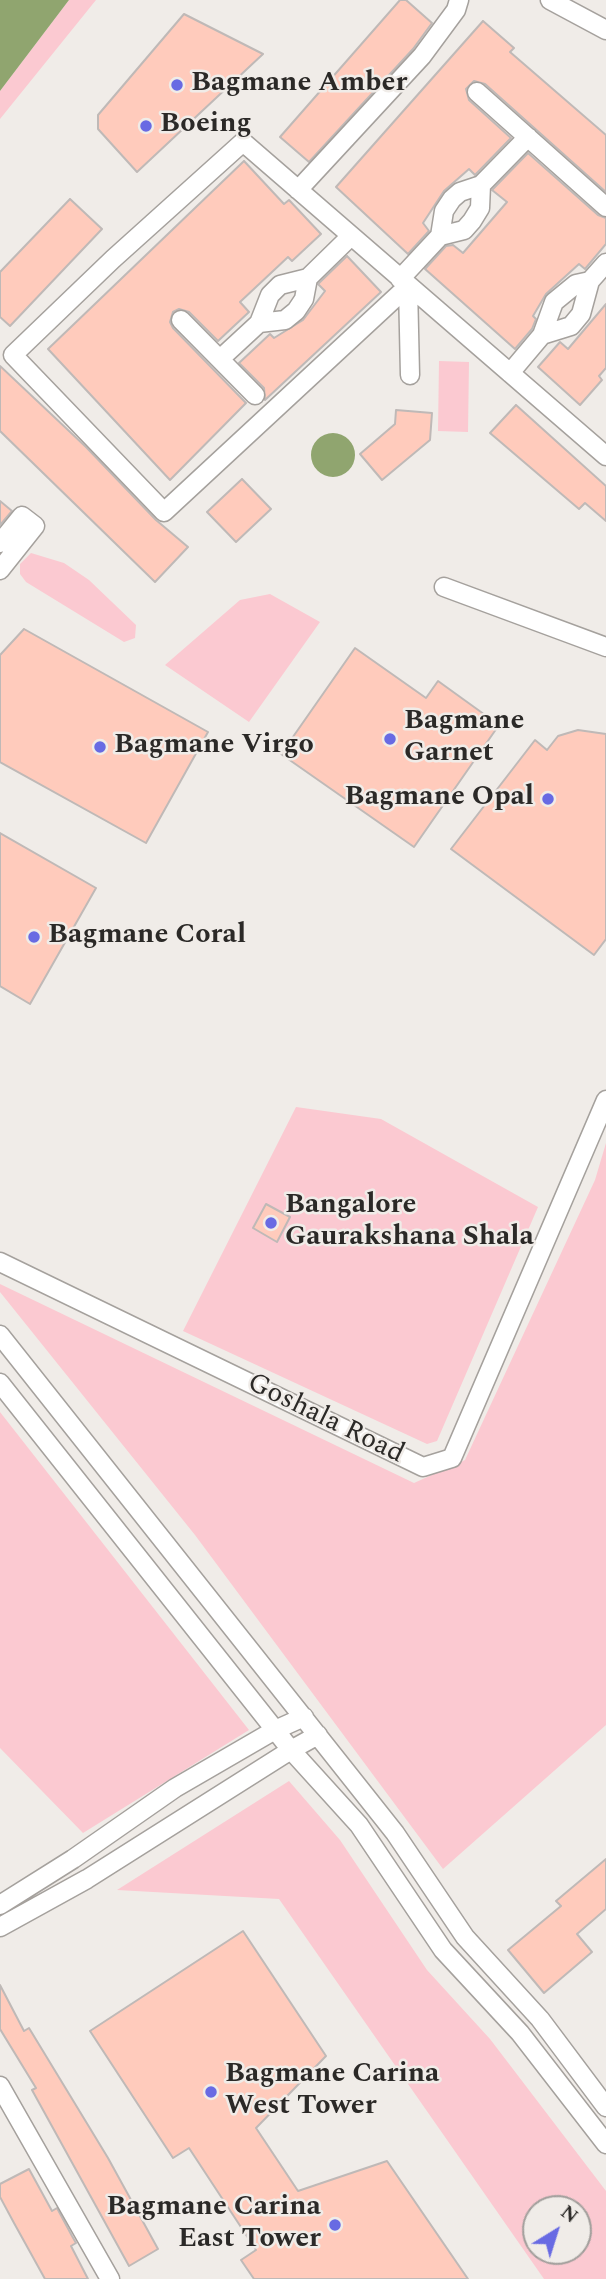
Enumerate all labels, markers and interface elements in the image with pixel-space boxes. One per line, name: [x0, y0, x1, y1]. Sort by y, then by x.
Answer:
place label: Bagmane Amber: [191, 68, 407, 102]
marker: Bagmane Amber: [169, 77, 185, 93]
place label: Boeing: [160, 109, 252, 143]
marker: Boeing: [138, 118, 154, 134]
place label: Bagmane Garnet: [404, 706, 524, 772]
place label: Bagmane Virgo: [114, 730, 314, 764]
marker: Bagmane Garnet: [382, 731, 398, 747]
marker: Bagmane Virgo: [92, 739, 108, 755]
place label: Bagmane Opal: [345, 782, 534, 816]
marker: Bagmane Opal: [540, 791, 556, 807]
place label: Bagmane Coral: [48, 920, 246, 954]
marker: Bagmane Coral: [26, 929, 42, 945]
place label: Bangalore Gaurakshana Shala: [285, 1190, 534, 1256]
marker: Bangalore Gaurakshana Shala: [263, 1215, 279, 1231]
street label: Goshala Road: [241, 1368, 409, 1472]
place label: Bagmane Carina West Tower: [225, 2059, 440, 2125]
marker: Bagmane Carina West Tower: [203, 2084, 219, 2100]
place label: Bagmane Carina East Tower: [106, 2192, 321, 2258]
north arrow: [522, 2195, 592, 2265]
text: N: [554, 2198, 584, 2231]
marker: Bagmane Carina East Tower: [327, 2217, 343, 2233]

